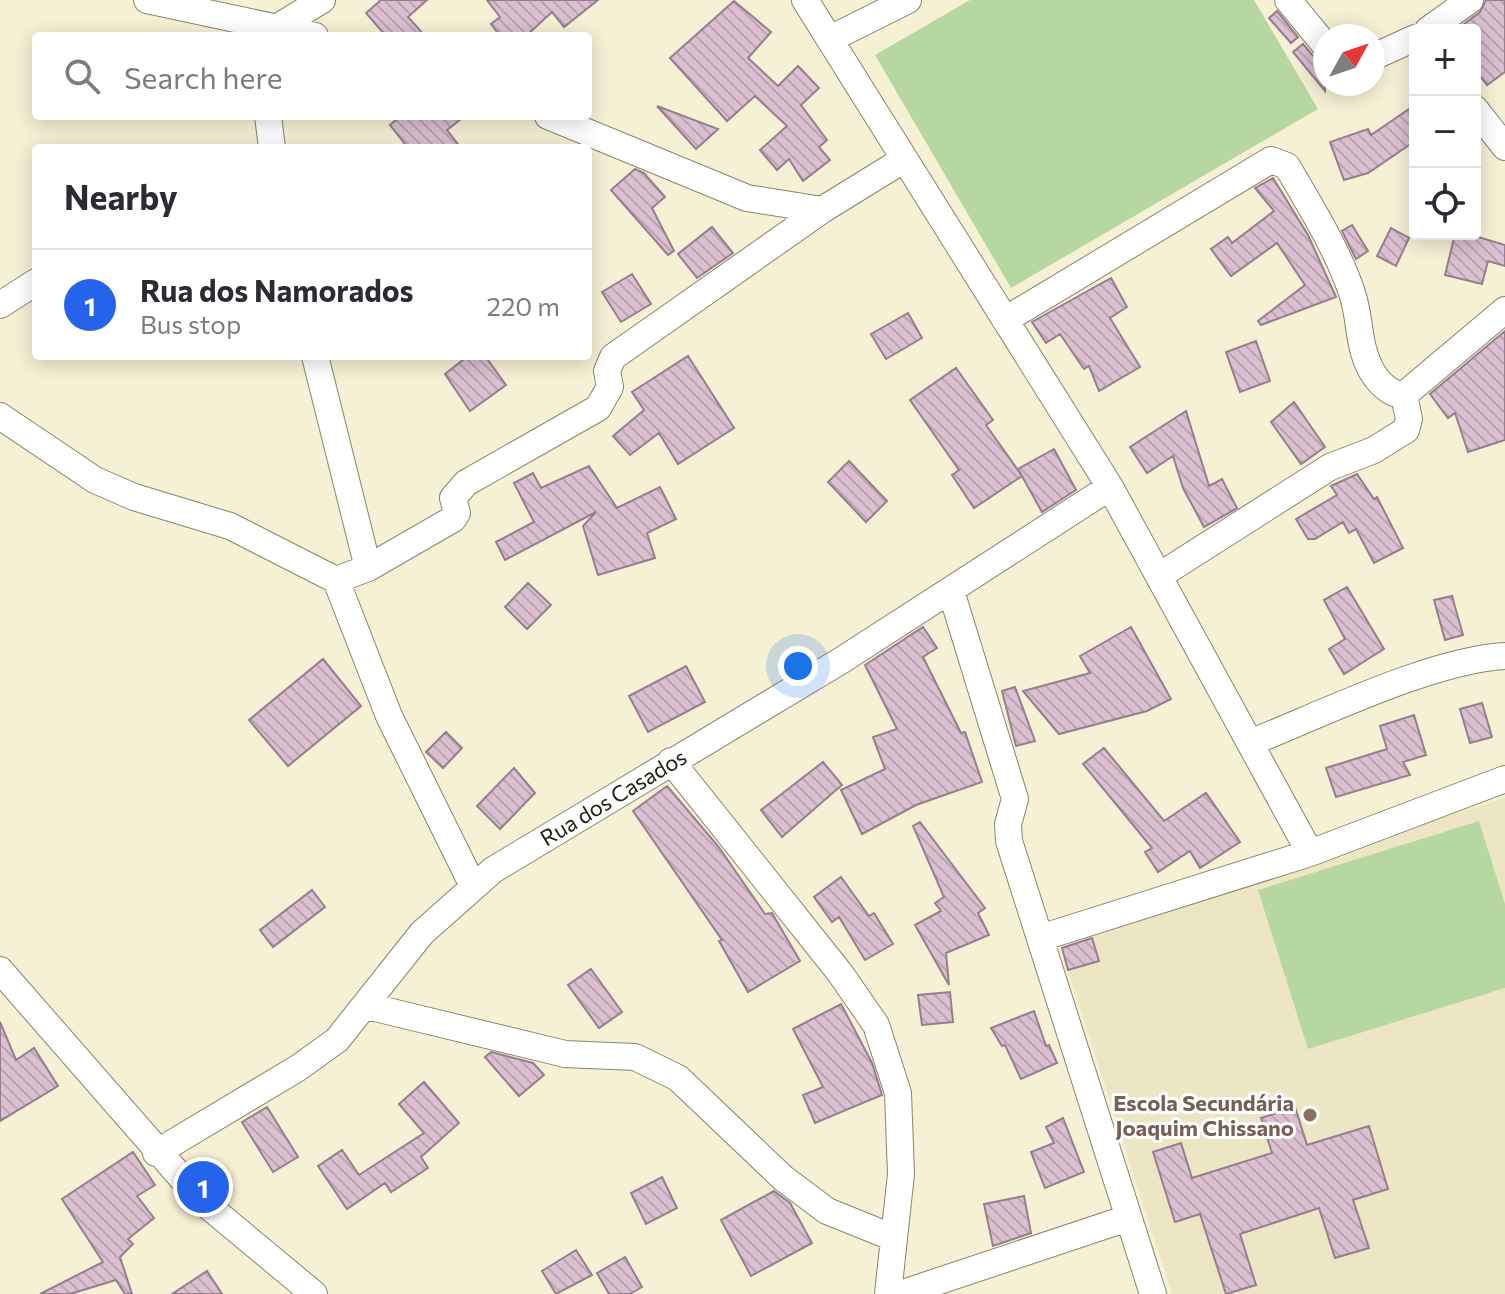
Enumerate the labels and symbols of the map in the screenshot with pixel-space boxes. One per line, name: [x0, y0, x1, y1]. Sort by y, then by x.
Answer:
north arrow: [1313, 24, 1385, 96]
your location: [778, 646, 818, 686]
street label: Rua dos Casados: [535, 743, 691, 851]
place label: Escola Secundária Joaquim Chissano: [1113, 1089, 1294, 1141]
marker: Escola Secundária Joaquim Chissano: [1301, 1106, 1319, 1124]
pin: 1: [177, 1157, 229, 1217]

